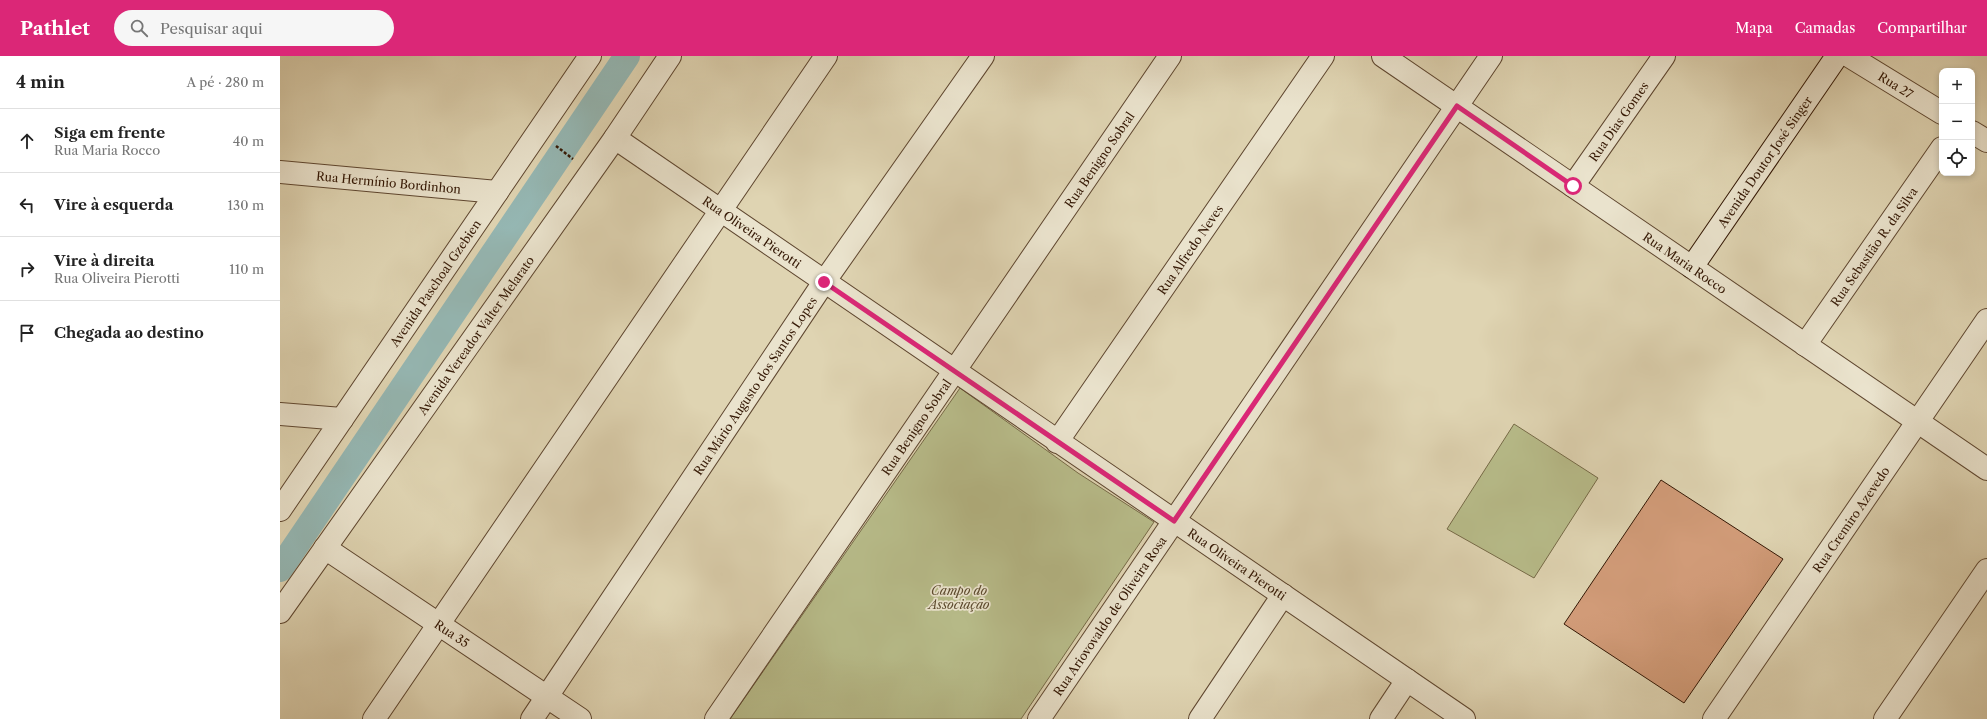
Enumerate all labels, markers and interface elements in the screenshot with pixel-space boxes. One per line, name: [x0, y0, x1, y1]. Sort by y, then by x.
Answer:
search box: [114, 10, 394, 46]
text: Pathlet: [20, 17, 90, 40]
icon: search: [128, 17, 150, 39]
text: Pesquisar aqui: [160, 19, 263, 38]
text: Mapa: [1735, 19, 1773, 37]
text: Camadas: [1795, 19, 1855, 37]
text: Compartilhar: [1877, 19, 1967, 37]
street label: Rua 27: [1876, 68, 1916, 101]
map controls: [1939, 68, 1975, 176]
button: +: [1939, 68, 1975, 104]
text: 4 min: [16, 72, 65, 92]
text: A pé · 280 m: [187, 74, 264, 90]
street label: Rua Dias Gomes: [1585, 79, 1651, 164]
street label: Avenida Doutor José Singer: [1714, 93, 1815, 231]
button: −: [1939, 104, 1975, 140]
street label: Rua Benigno Sobral: [1061, 108, 1137, 210]
text: Siga em frente: [54, 123, 165, 142]
icon: ahead: [16, 130, 38, 152]
text: 40 m: [233, 133, 264, 149]
button: locate: [1939, 140, 1975, 176]
text: Rua Maria Rocco: [54, 142, 160, 158]
street label: Rua Hermínio Bordinhon: [315, 168, 462, 196]
route start: [1564, 177, 1582, 195]
street label: Rua Sebastião R. da Silva: [1827, 183, 1921, 309]
street label: Rua Oliveira Pierotti: [700, 193, 804, 271]
icon: left: [16, 194, 38, 216]
text: Vire à esquerda: [54, 195, 173, 214]
text: 130 m: [228, 197, 264, 213]
street label: Rua Alfredo Neves: [1154, 202, 1226, 297]
street label: Avenida Paschoal Gzebien: [386, 216, 484, 350]
street label: Rua Maria Rocco: [1640, 229, 1730, 296]
text: Vire à direita: [54, 251, 154, 270]
street label: Avenida Vereador Valter Melarato: [414, 253, 537, 418]
icon: right: [16, 258, 38, 280]
text: 110 m: [229, 261, 264, 277]
text: Rua Oliveira Pierotti: [54, 270, 180, 286]
route end: [815, 273, 833, 291]
street label: Rua Mário Augusto dos Santos Lopes: [690, 294, 820, 478]
icon: arrive: [16, 322, 38, 344]
text: Chegada ao destino: [54, 323, 204, 342]
street label: Rua Benigno Sobral: [878, 376, 954, 478]
street label: Rua Cremiro Azevedo: [1809, 463, 1892, 575]
street label: Rua Oliveira Pierotti: [1185, 525, 1290, 603]
street label: Rua Ariovovaldo de Oliveira Rosa: [1050, 533, 1169, 698]
park label: Campo do Associação: [927, 583, 990, 612]
street label: Rua 35: [432, 616, 472, 650]

